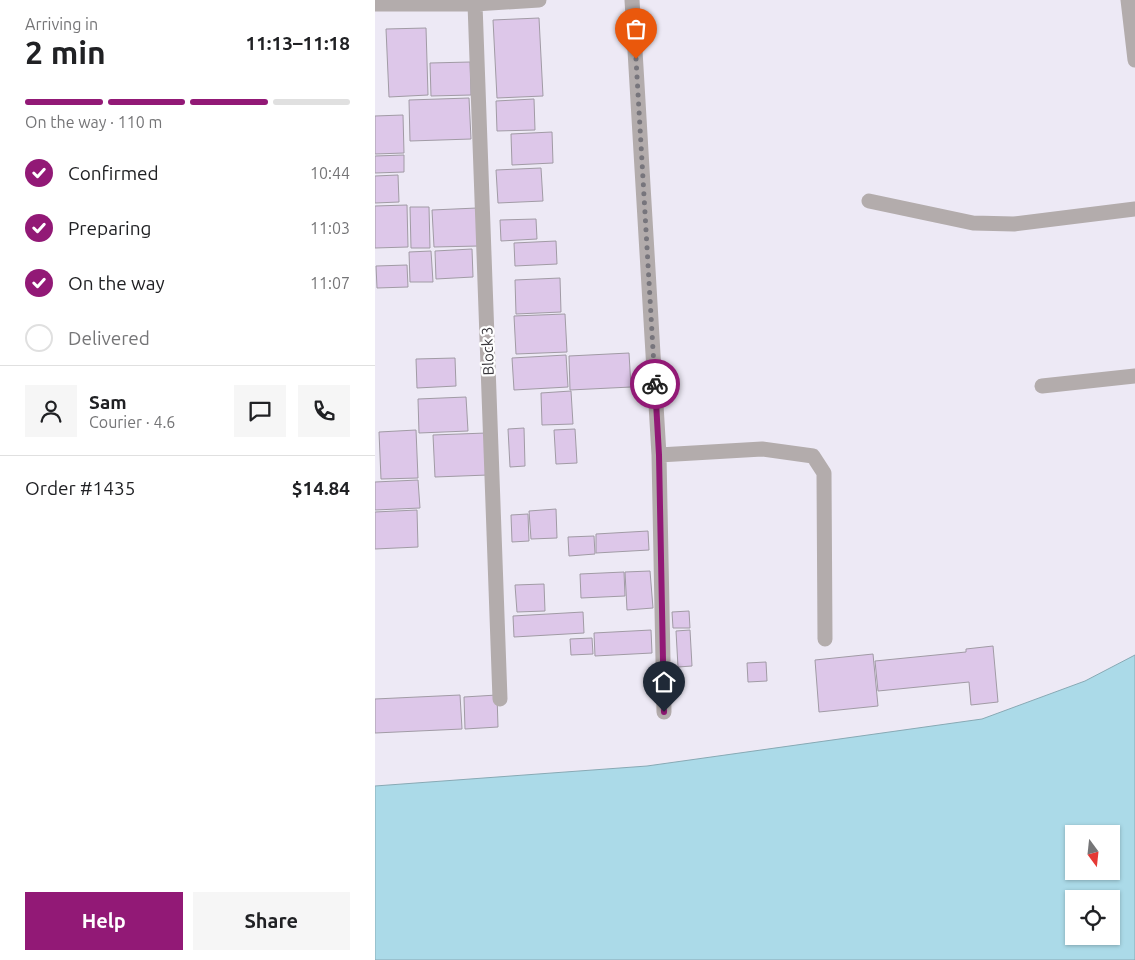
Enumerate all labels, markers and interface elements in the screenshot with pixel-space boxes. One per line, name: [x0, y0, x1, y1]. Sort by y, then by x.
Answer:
pin: [615, 8, 657, 59]
text: Arriving in: [25, 15, 98, 33]
icon: bag: [622, 15, 650, 43]
text: 11:13–11:18: [245, 32, 350, 54]
text: 2 min: [25, 34, 106, 70]
text: On the way · 110 m: [25, 113, 162, 131]
icon: check: [25, 159, 53, 187]
text: Confirmed: [68, 162, 159, 184]
text: 10:44: [310, 164, 350, 182]
icon: check: [25, 214, 53, 242]
text: Preparing: [68, 217, 152, 239]
text: 11:03: [310, 219, 350, 237]
icon: check: [25, 269, 53, 297]
text: On the way: [68, 272, 165, 294]
text: 11:07: [310, 274, 350, 292]
street label: Block 3: [478, 326, 497, 376]
text: Delivered: [68, 327, 150, 349]
courier: [630, 359, 680, 409]
icon: bike: [641, 370, 669, 398]
button: person: [25, 385, 77, 437]
button: chat: [234, 385, 286, 437]
button: phone: [298, 385, 350, 437]
text: Sam: [89, 391, 127, 413]
text: Courier · 4.6: [89, 413, 175, 431]
text: Order #1435: [25, 477, 135, 499]
text: $14.84: [292, 477, 350, 499]
pin: [643, 661, 685, 712]
icon: home: [650, 668, 678, 696]
north arrow: [1065, 825, 1120, 880]
map controls: [1065, 825, 1120, 945]
button: locate: [1065, 890, 1120, 945]
button: Help: [25, 892, 183, 950]
button: Share: [193, 892, 350, 950]

